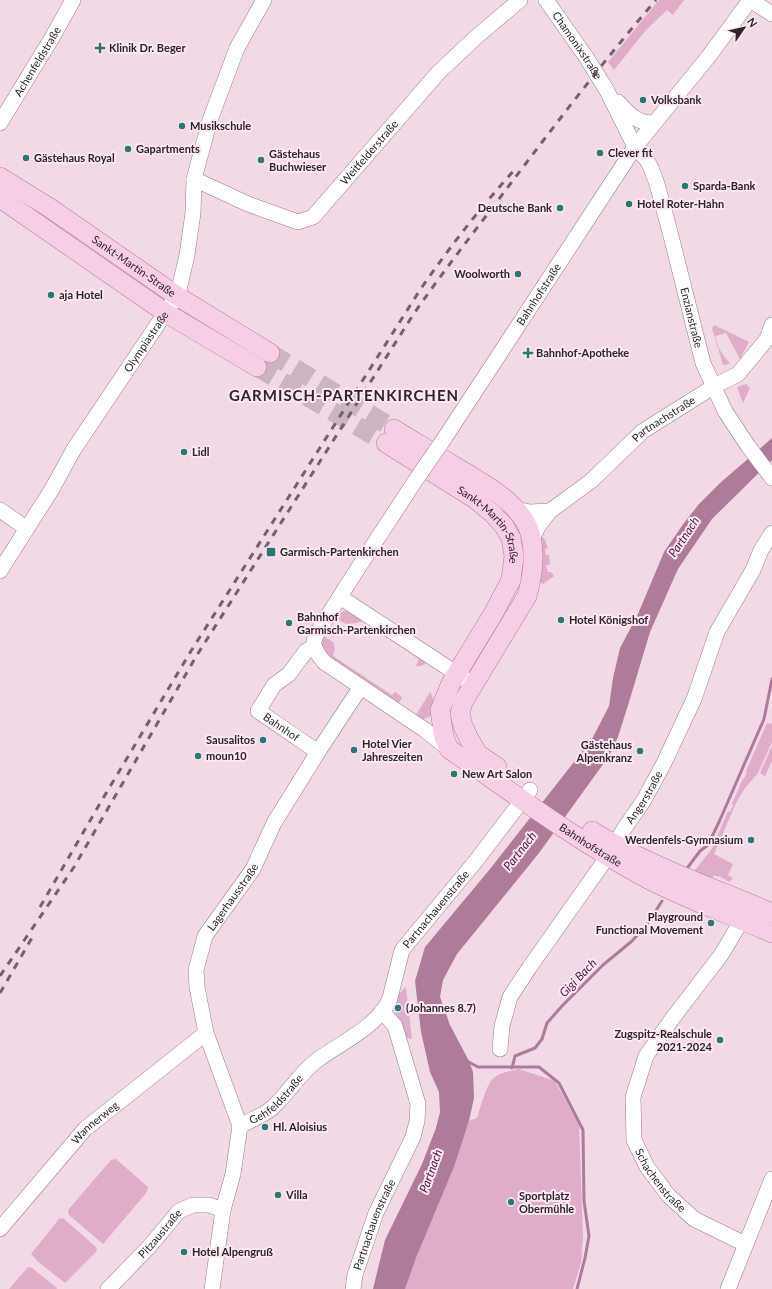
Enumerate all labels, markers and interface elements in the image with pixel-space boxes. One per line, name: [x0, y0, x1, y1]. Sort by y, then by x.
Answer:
north arrow: [724, 8, 764, 48]
street label: Chamonixstraße: [550, 9, 605, 81]
text: N: [745, 15, 760, 29]
street label: Achenfeldstraße: [11, 24, 63, 98]
place label: Klinik Dr. Beger: [109, 41, 186, 54]
marker: Klinik Dr. Beger: [94, 42, 106, 54]
place label: Volksbank: [650, 93, 702, 106]
marker: Volksbank: [638, 95, 648, 105]
street label: Weitfelderstraße: [337, 117, 400, 187]
place label: Musikschule: [190, 119, 251, 132]
marker: Musikschule: [177, 121, 187, 131]
place label: Gapartments: [136, 142, 200, 155]
marker: Gapartments: [123, 144, 133, 154]
place label: Clever fit: [608, 146, 653, 159]
place label: Gästehaus Buchwieser: [269, 147, 327, 173]
marker: Clever fit: [595, 148, 605, 158]
place label: Gästehaus Royal: [34, 151, 115, 164]
marker: Gästehaus Royal: [21, 153, 31, 163]
marker: Gästehaus Buchwieser: [256, 155, 266, 165]
place label: Sparda-Bank: [693, 179, 756, 192]
marker: Sparda-Bank: [680, 181, 690, 191]
place label: Hotel Roter-Hahn: [637, 197, 724, 210]
marker: Hotel Roter-Hahn: [624, 199, 634, 209]
place label: Deutsche Bank: [478, 201, 552, 214]
marker: Deutsche Bank: [555, 203, 565, 213]
street label: Sankt-Martin-Straße: [90, 232, 179, 299]
street label: Bahnhofstraße: [513, 260, 563, 327]
place label: Woolworth: [454, 267, 510, 280]
marker: Woolworth: [513, 269, 523, 279]
street label: Enzianstraße: [678, 286, 706, 349]
place label: aja Hotel: [59, 288, 103, 301]
marker: aja Hotel: [46, 290, 56, 300]
street label: Olympiastraße: [121, 308, 171, 374]
place label: Bahnhof-Apotheke: [536, 346, 629, 359]
marker: Bahnhof-Apotheke: [523, 348, 533, 358]
district label: GARMISCH-PARTENKIRCHEN: [229, 386, 459, 404]
street label: Partnachstraße: [629, 393, 697, 444]
place label: Lidl: [192, 445, 210, 458]
marker: Lidl: [179, 447, 189, 457]
street label: Sankt-Martin-Straße: [455, 483, 521, 564]
water label: Partnach: [665, 514, 702, 560]
place label: Garmisch-Partenkirchen: [280, 545, 399, 558]
marker: Garmisch-Partenkirchen: [265, 546, 277, 558]
place label: Bahnhof Garmisch-Partenkirchen: [297, 610, 416, 636]
place label: Hotel Königshof: [569, 613, 648, 626]
marker: Hotel Königshof: [556, 615, 566, 625]
marker: Bahnhof Garmisch-Partenkirchen: [284, 618, 294, 628]
street label: Bahnhof: [261, 710, 302, 744]
place label: Sausalitos: [206, 733, 255, 746]
marker: Sausalitos: [258, 735, 268, 745]
place label: Hotel Vier Jahreszeiten: [362, 737, 423, 763]
place label: Gästehaus Alpenkranz: [576, 738, 632, 764]
marker: Hotel Vier Jahreszeiten: [349, 745, 359, 755]
marker: Gästehaus Alpenkranz: [635, 746, 645, 756]
place label: moun10: [206, 749, 247, 762]
marker: moun10: [193, 751, 203, 761]
place label: New Art Salon: [462, 767, 532, 780]
street label: Angerstraße: [623, 768, 665, 826]
marker: New Art Salon: [449, 769, 459, 779]
street label: Bahnhofstraße: [557, 820, 624, 869]
water label: Partnach: [500, 828, 539, 873]
place label: Werdenfels-Gymnasium: [625, 833, 743, 846]
marker: Werdenfels-Gymnasium: [746, 835, 756, 845]
street label: Lagerhausstraße: [204, 861, 261, 933]
street label: Partnachauenstraße: [400, 867, 471, 950]
place label: Playground Functional Movement: [596, 910, 704, 936]
marker: Playground Functional Movement: [706, 918, 716, 928]
water label: Gigi Bach: [556, 955, 599, 1000]
place label: (Johannes 8.7): [406, 1001, 476, 1014]
marker: (Johannes 8.7): [393, 1003, 403, 1013]
place label: Zugspitz-Realschule 2021-2024: [614, 1027, 713, 1053]
marker: Zugspitz-Realschule 2021-2024: [715, 1035, 725, 1045]
street label: Gehfeldstraße: [247, 1071, 305, 1126]
street label: Wannerweg: [68, 1098, 121, 1146]
place label: Hl. Aloisius: [273, 1120, 327, 1133]
marker: Hl. Aloisius: [260, 1122, 270, 1132]
street label: Schachenstraße: [633, 1146, 689, 1214]
water label: Partnach: [416, 1147, 445, 1195]
street label: Partnachauenstraße: [350, 1177, 398, 1272]
place label: Villa: [285, 1188, 307, 1201]
place label: Sportplatz Obermühle: [519, 1189, 574, 1215]
marker: Villa: [273, 1190, 283, 1200]
marker: Sportplatz Obermühle: [506, 1197, 516, 1207]
street label: Pitzaustraße: [135, 1206, 184, 1260]
place label: Hotel Alpengruß: [192, 1245, 273, 1258]
marker: Hotel Alpengruß: [179, 1247, 189, 1257]

